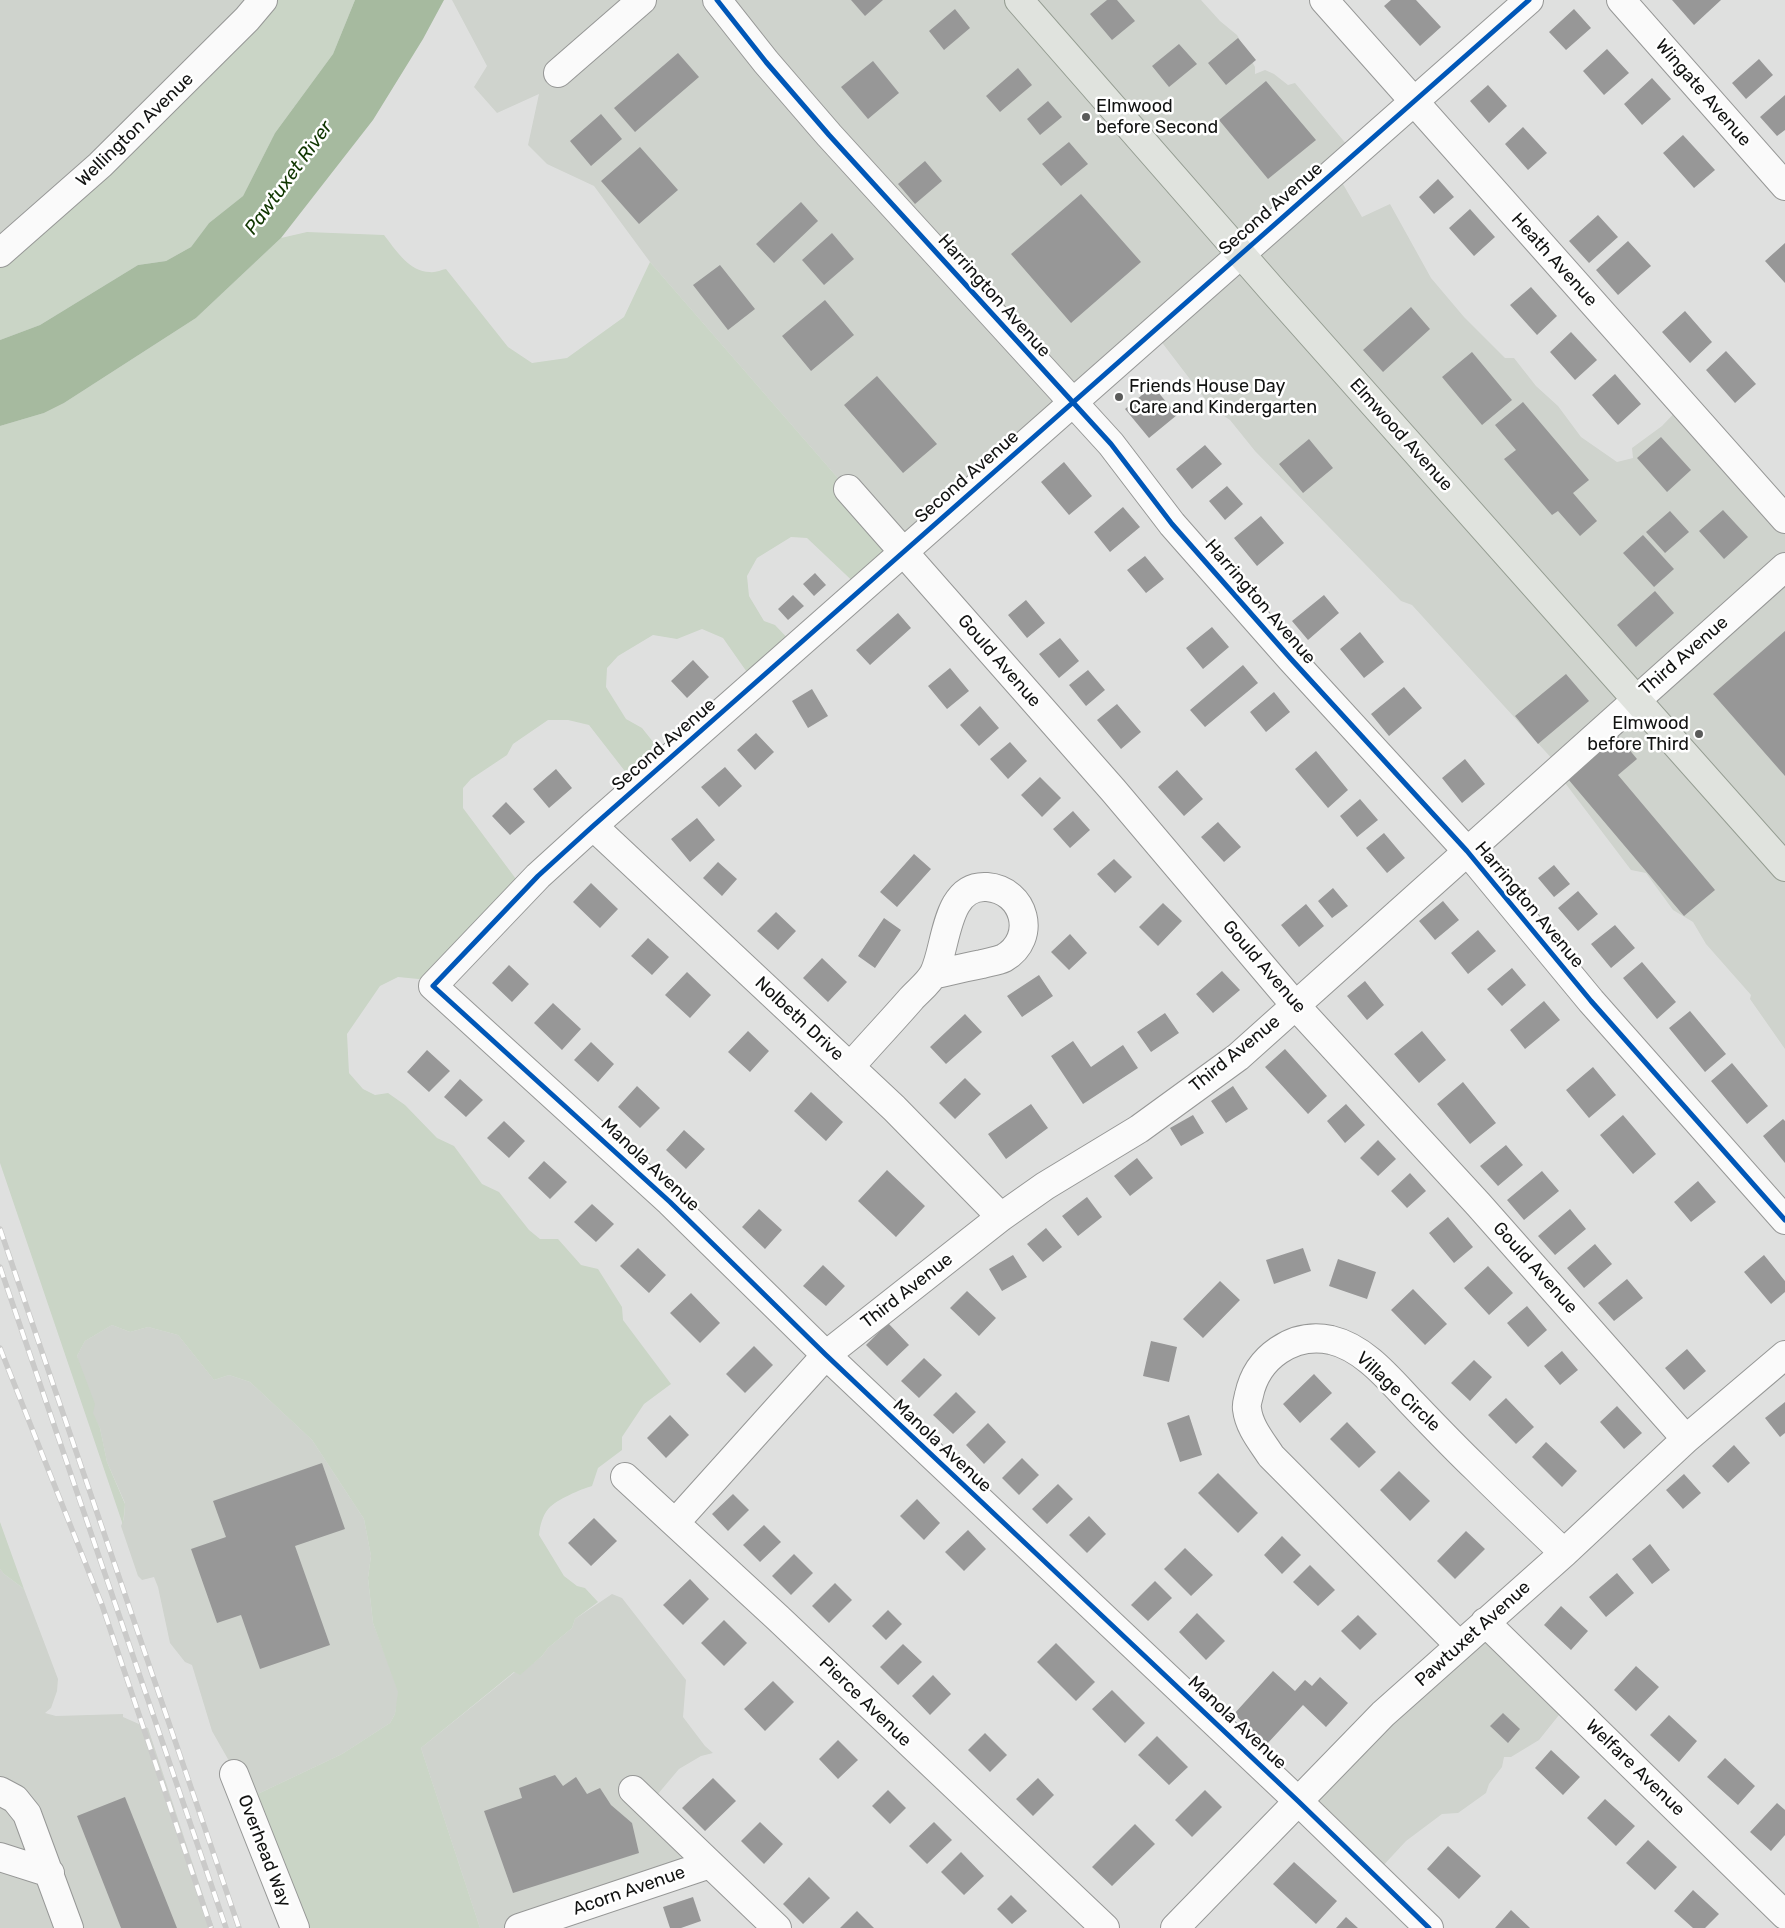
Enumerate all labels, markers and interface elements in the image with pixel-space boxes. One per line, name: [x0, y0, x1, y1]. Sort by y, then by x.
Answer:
street label: Wingate Avenue: [1651, 35, 1755, 151]
street label: Wellington Avenue: [72, 69, 198, 191]
place label: Elmwood before Second: [1096, 96, 1218, 138]
marker: Elmwood before Second: [1080, 111, 1092, 123]
water label: Pawtuxet River: [240, 117, 338, 239]
street label: Second Avenue: [1215, 158, 1327, 260]
street label: Heath Avenue: [1506, 209, 1602, 311]
street label: Harrington Avenue: [933, 230, 1055, 362]
street label: Elmwood Avenue: [1345, 374, 1457, 496]
place label: Friends House Day Care and Kindergarten: [1129, 376, 1317, 418]
marker: Friends House Day Care and Kindergarten: [1113, 391, 1125, 403]
street label: Second Avenue: [911, 426, 1023, 528]
street label: Harrington Avenue: [1200, 535, 1320, 669]
street label: Gould Avenue: [953, 610, 1045, 712]
street label: Third Avenue: [1635, 612, 1733, 700]
street label: Second Avenue: [608, 694, 720, 796]
place label: Elmwood before Third: [1587, 713, 1689, 756]
marker: Elmwood before Third: [1693, 728, 1705, 740]
street label: Harrington Avenue: [1470, 837, 1588, 973]
street label: Gould Avenue: [1218, 916, 1310, 1018]
street label: Nolbeth Drive: [750, 972, 848, 1066]
street label: Third Avenue: [1185, 1011, 1285, 1097]
street label: Manola Avenue: [596, 1114, 704, 1216]
street label: Gould Avenue: [1488, 1218, 1582, 1318]
street label: Third Avenue: [857, 1249, 957, 1333]
street label: Village Circle: [1351, 1347, 1445, 1437]
street label: Manola Avenue: [888, 1395, 996, 1497]
street label: Pawtuxet Avenue: [1411, 1577, 1535, 1691]
street label: Pierce Avenue: [814, 1653, 916, 1751]
street label: Manola Avenue: [1183, 1672, 1291, 1774]
street label: Welfare Avenue: [1581, 1715, 1689, 1821]
street label: Overhead Way: [233, 1792, 295, 1910]
street label: Acorn Avenue: [570, 1862, 688, 1920]

